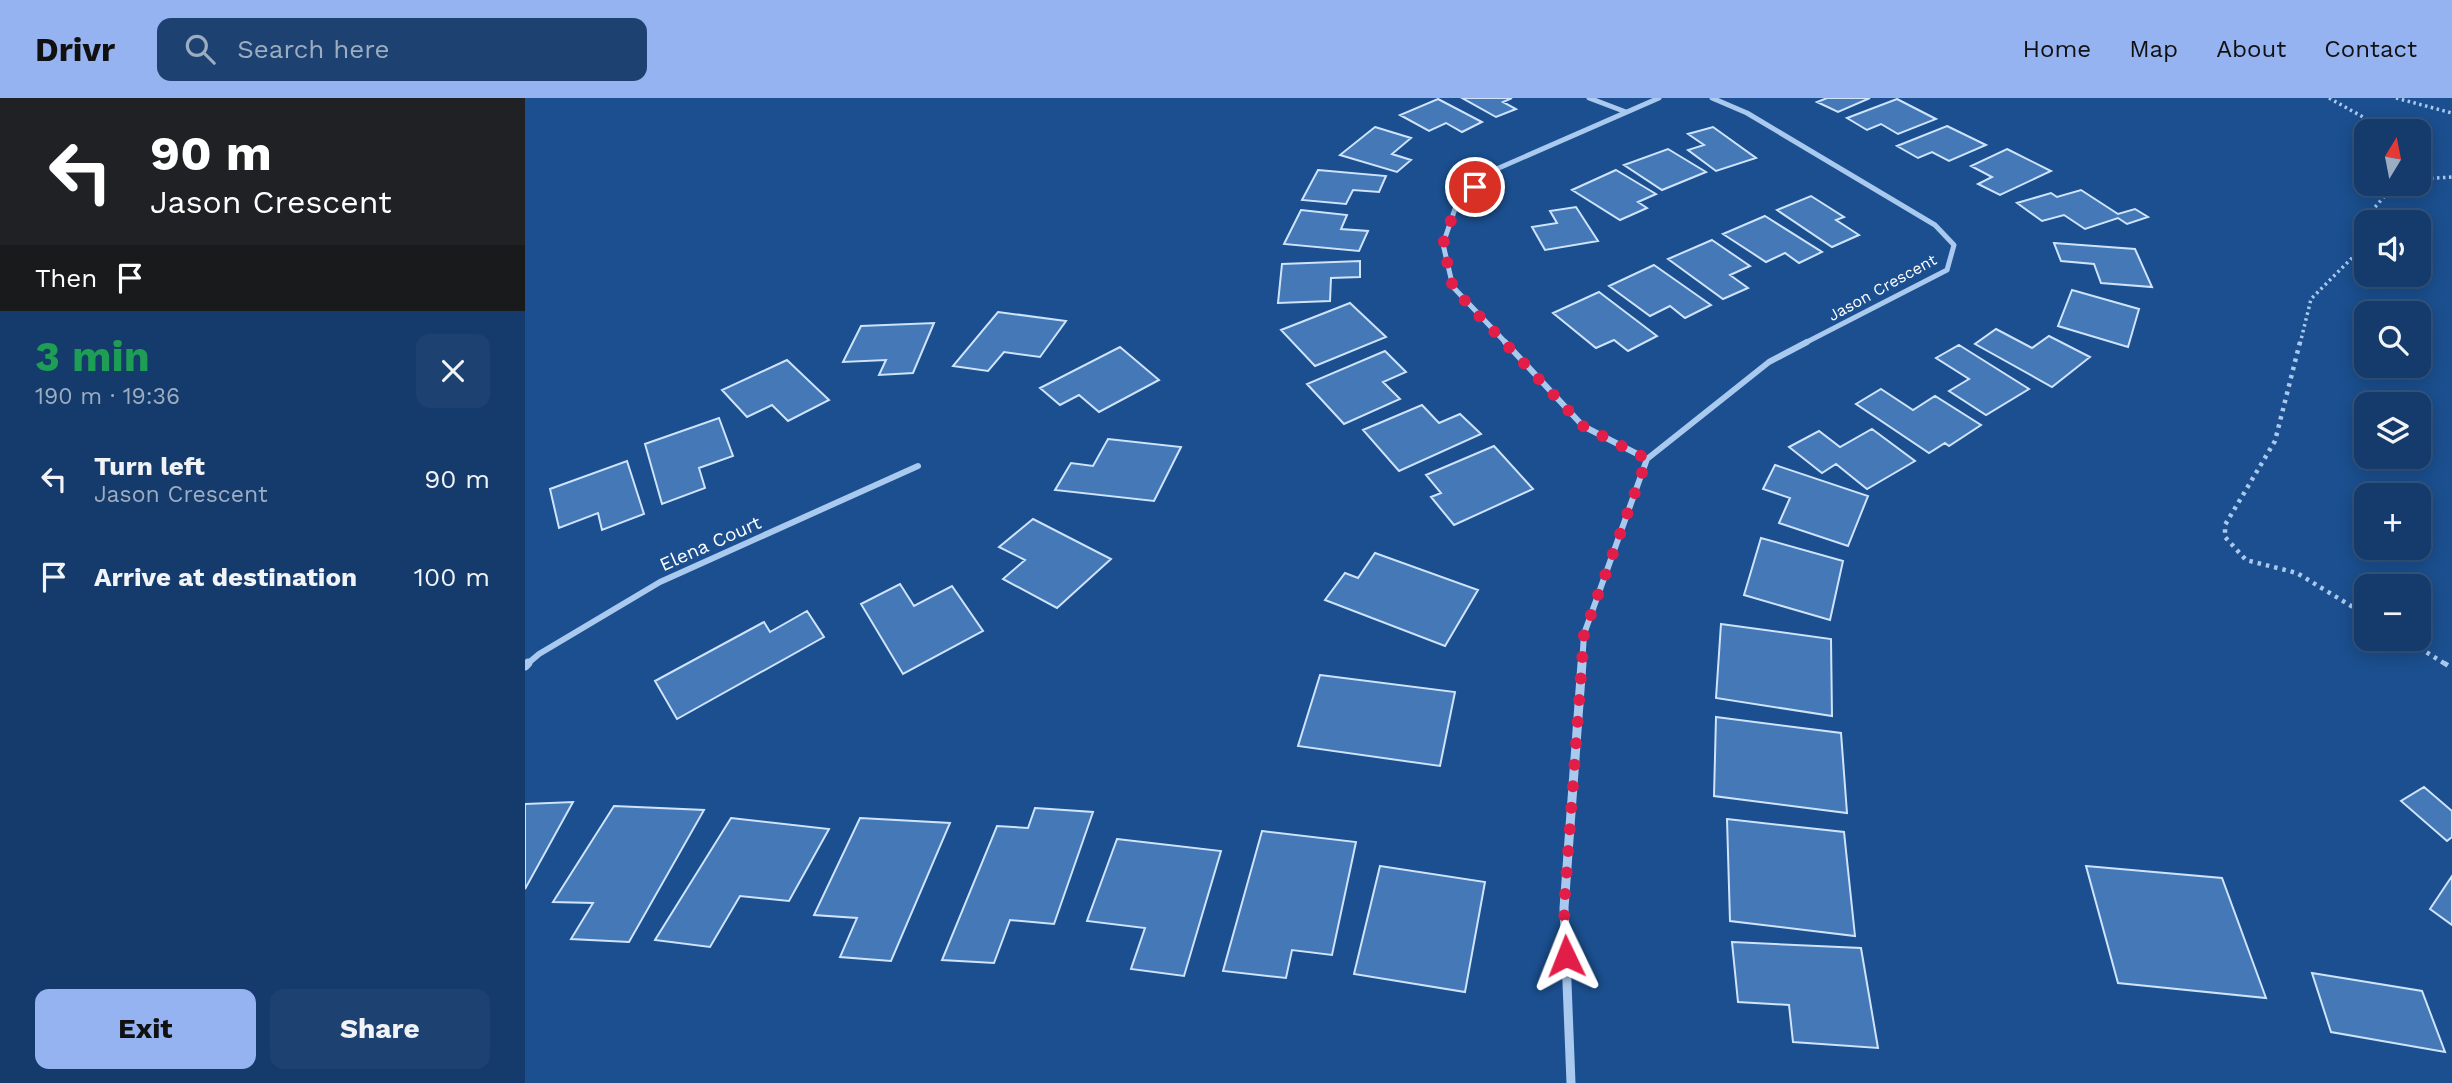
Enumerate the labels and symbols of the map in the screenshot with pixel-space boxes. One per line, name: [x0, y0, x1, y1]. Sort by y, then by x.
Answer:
north arrow: [2354, 119, 2431, 196]
pin: [1445, 157, 1505, 217]
street label: Jason Crescent: [1825, 250, 1940, 325]
street label: Elena Court: [656, 511, 765, 576]
position arrow: [1529, 919, 1603, 993]

